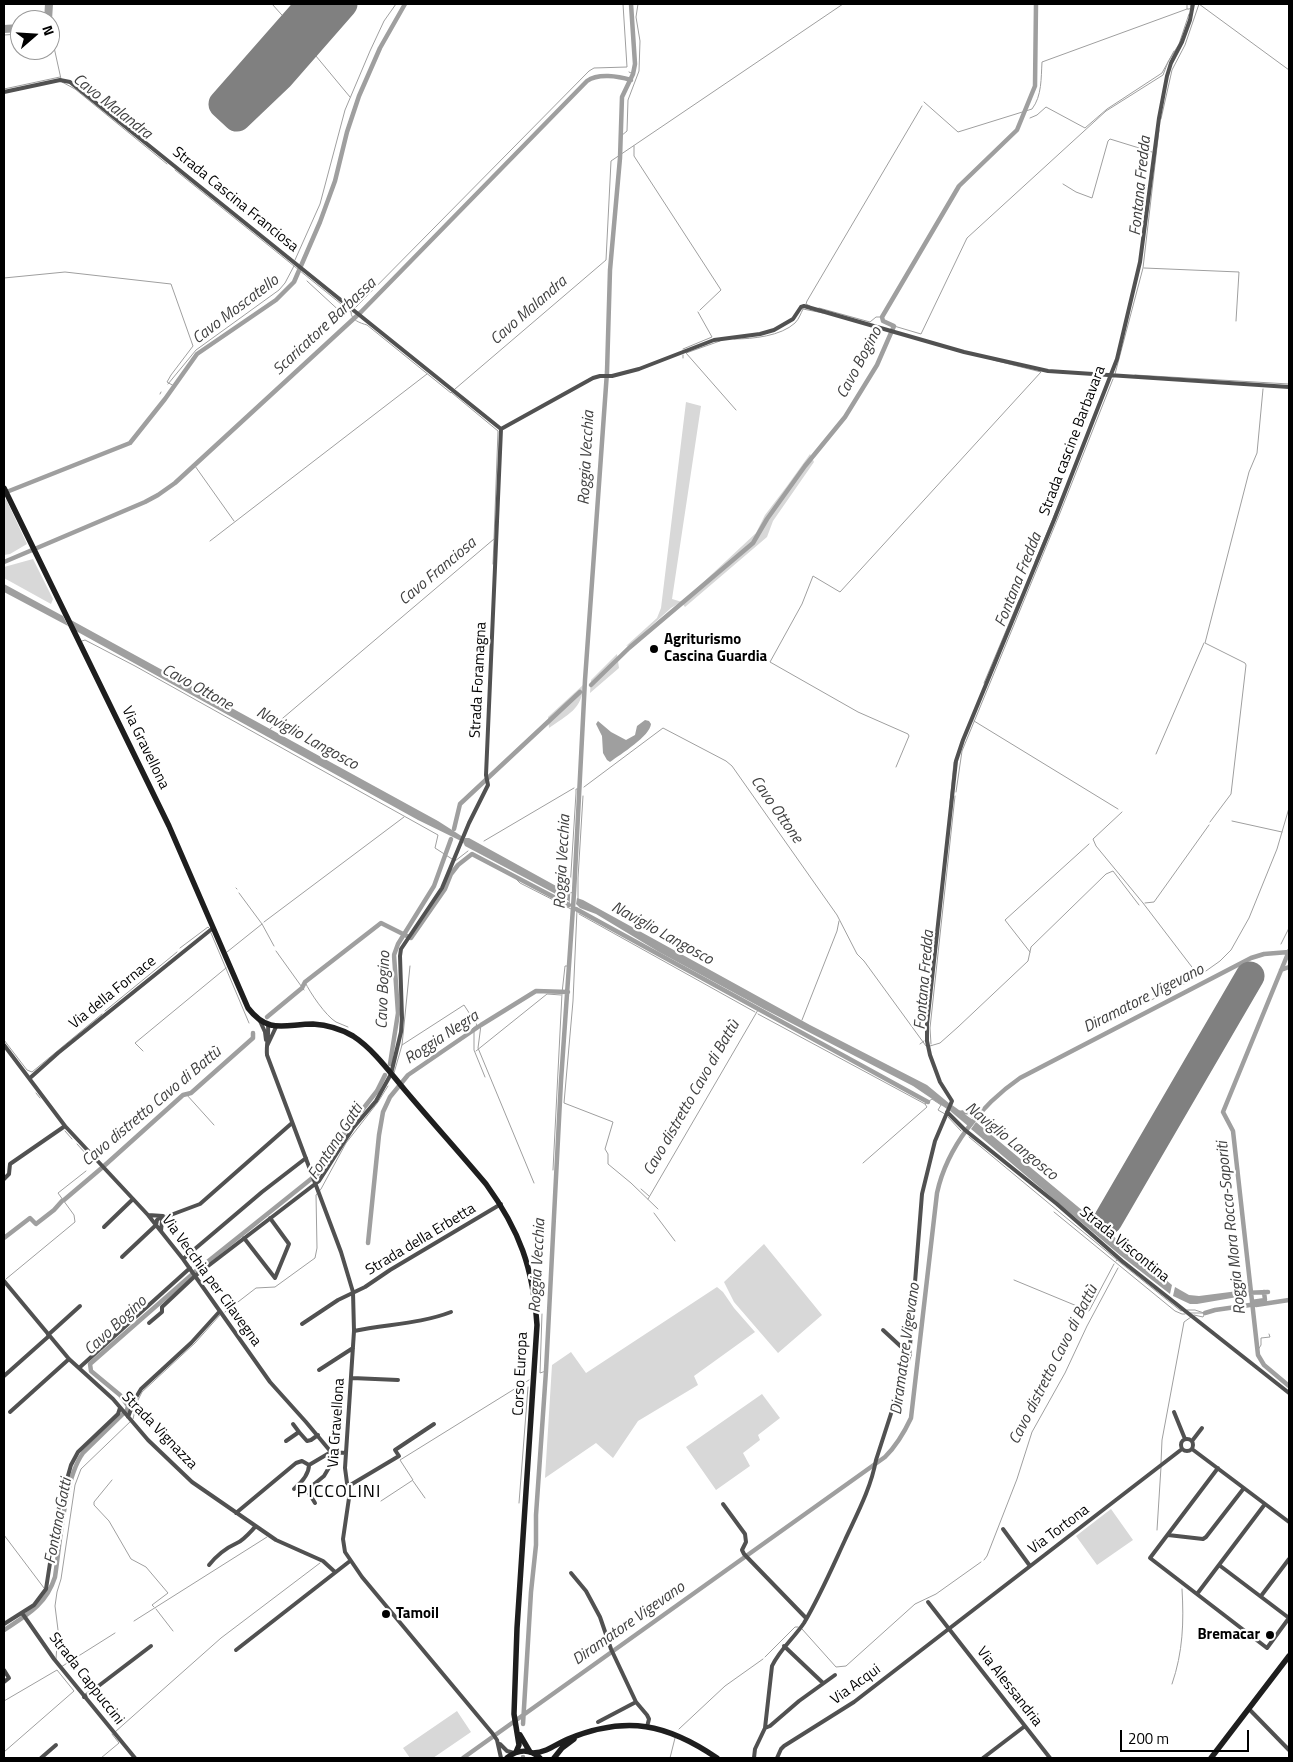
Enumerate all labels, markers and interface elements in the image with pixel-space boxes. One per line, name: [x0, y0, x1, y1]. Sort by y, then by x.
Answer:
north arrow: [10, 10, 60, 60]
text: N: [37, 22, 60, 38]
water label: Cavo Malandra: [69, 70, 155, 144]
water label: Fontana Fredda: [1126, 135, 1156, 237]
street label: Strada Cascina Franciosa: [168, 144, 302, 256]
water label: Cavo Moscatello: [189, 271, 283, 349]
water label: Cavo Malandra: [487, 273, 571, 349]
water label: Scaricatore Barbassa: [270, 274, 380, 380]
water label: Cavo Bogino: [833, 324, 887, 402]
street label: Strada cascine Barbavara: [1036, 364, 1110, 518]
water label: Roggia Vecchia: [575, 410, 599, 506]
water label: Fontana Fredda: [991, 530, 1047, 630]
water label: Cavo Franciosa: [395, 534, 481, 610]
street label: Strada Foramagna: [467, 621, 491, 739]
place label: Agriturismo Cascina Guardia: [664, 631, 767, 666]
marker: Agriturismo Cascina Guardia: [648, 643, 660, 655]
water label: Cavo Ottone: [158, 661, 236, 715]
water label: Naviglio Langosco: [253, 703, 361, 775]
street label: Via Gravellona: [117, 704, 173, 792]
water label: Cavo Ottone: [746, 773, 806, 847]
water label: Roggia Vecchia: [551, 814, 575, 910]
water label: Naviglio Langosco: [608, 898, 716, 970]
water label: Fontana Fredda: [911, 930, 939, 1030]
water label: Cavo Bogino: [373, 951, 395, 1029]
street label: Via della Fornace: [66, 953, 160, 1033]
water label: Diramatore Vigevano: [1081, 960, 1207, 1038]
water label: Roggia Negra: [401, 1007, 483, 1069]
water label: Cavo distretto Cavo di Battù: [640, 1017, 744, 1179]
water label: Cavo distretto Cavo di Battù: [78, 1043, 226, 1171]
water label: Naviglio Langosco: [961, 1099, 1061, 1185]
water label: Fontana Gatti: [304, 1100, 368, 1184]
water label: Roggia Mora Rocca-Saporiti: [1213, 1140, 1251, 1316]
street label: Strada della Erbetta: [363, 1200, 479, 1280]
street label: Strada Viscontina: [1076, 1203, 1172, 1287]
street label: Via Vecchia per Cilavegna: [157, 1212, 265, 1350]
water label: Roggia Vecchia: [526, 1218, 550, 1314]
water label: Diramatore Vigevano: [887, 1282, 925, 1416]
water label: Cavo distretto Cavo di Battù: [1005, 1282, 1103, 1448]
water label: Cavo Bogino: [81, 1292, 151, 1360]
street label: Corso Europa: [510, 1332, 532, 1416]
street label: Via Gravellona: [325, 1378, 349, 1468]
street label: Strada Vignazza: [117, 1388, 201, 1474]
water label: Fontana Gatti: [41, 1477, 77, 1565]
district label: PICCOLINI: [295, 1482, 383, 1504]
street label: Via Tortona: [1025, 1501, 1093, 1559]
water label: Diramatore Vigevano: [569, 1578, 689, 1670]
place label: Tamoil: [396, 1605, 439, 1623]
marker: Tamoil: [380, 1608, 392, 1620]
place label: Bremacar: [1197, 1626, 1260, 1644]
street label: Strada Cappuccini: [44, 1629, 128, 1729]
marker: Bremacar: [1264, 1629, 1276, 1641]
street label: Via Alessandria: [972, 1644, 1046, 1730]
street label: Via Acqui: [828, 1661, 884, 1709]
scale bar: [1123, 1720, 1252, 1752]
text: 200 m: [1128, 1727, 1169, 1750]

